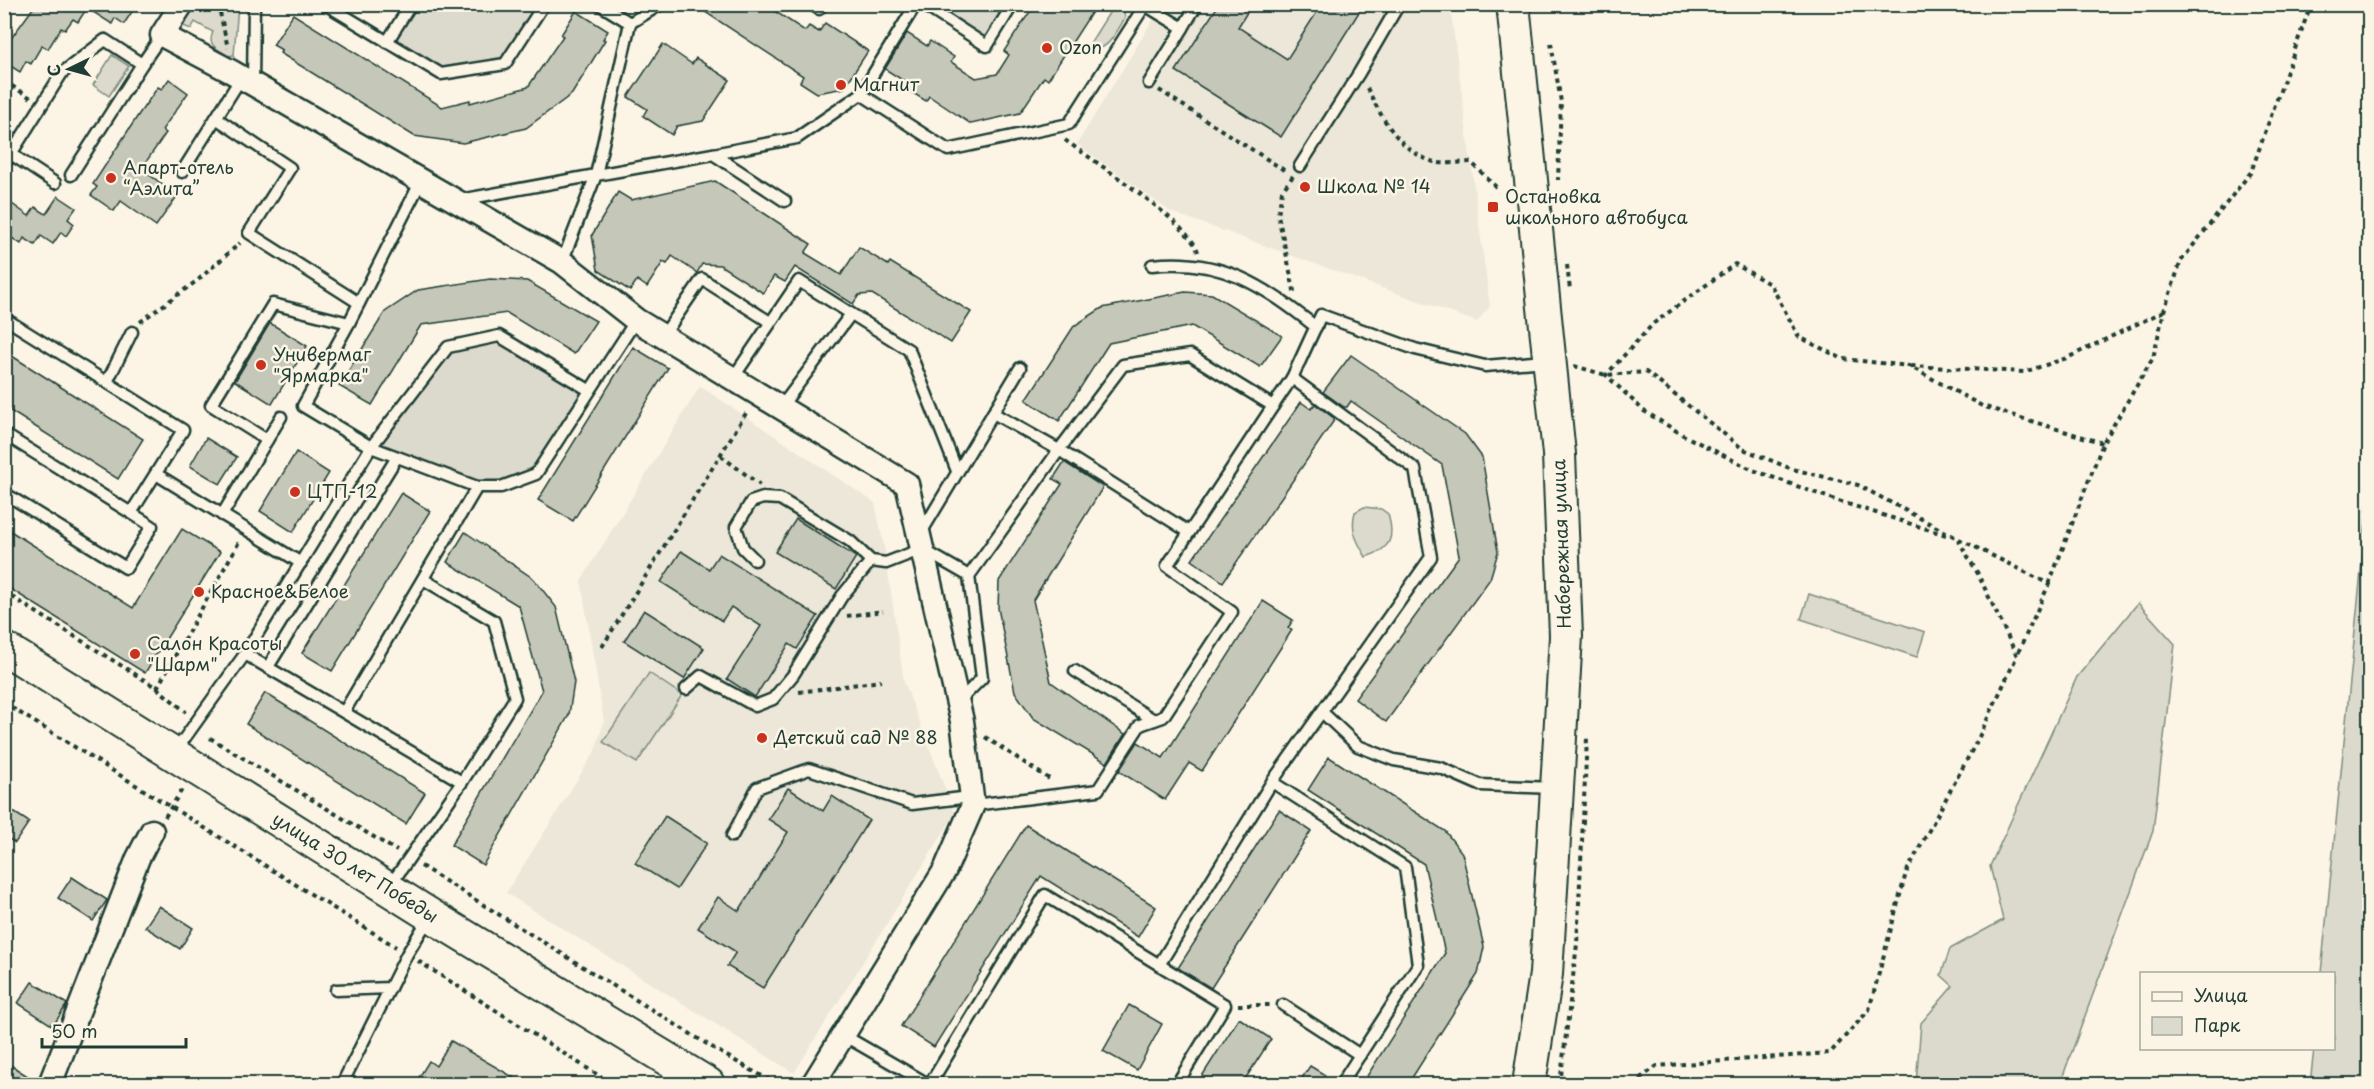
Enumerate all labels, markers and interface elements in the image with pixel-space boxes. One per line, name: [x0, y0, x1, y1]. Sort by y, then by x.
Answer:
place label: Ozon: [1059, 33, 1102, 60]
north arrow: [39, 39, 99, 99]
marker: Ozon: [1040, 41, 1054, 55]
text: С: [41, 63, 66, 77]
place label: Магнит: [853, 70, 920, 97]
marker: Магнит: [834, 78, 848, 92]
place label: Апарт-отель “Аэлита”: [123, 153, 234, 201]
marker: Апарт-отель “Аэлита”: [104, 171, 118, 185]
place label: Школа № 14: [1317, 172, 1431, 199]
marker: Школа № 14: [1298, 180, 1312, 194]
place label: Остановка школьного автобуса: [1505, 182, 1688, 230]
marker: Остановка школьного автобуса: [1486, 200, 1500, 214]
place label: Универмаг "Ярмарка": [273, 340, 372, 388]
marker: Универмаг "Ярмарка": [254, 358, 268, 372]
street label: Набережная улица: [1544, 458, 1577, 629]
place label: ЦТП-12: [307, 477, 378, 504]
marker: ЦТП-12: [288, 485, 302, 499]
place label: Красное&Белое: [211, 577, 349, 604]
marker: Красное&Белое: [192, 585, 206, 599]
place label: Салон Красоты "Шарм": [147, 629, 282, 677]
marker: Салон Красоты "Шарм": [128, 647, 142, 661]
place label: Детский сад № 88: [773, 723, 938, 750]
marker: Детский сад № 88: [755, 731, 769, 745]
street label: улица 30 лет Победы: [268, 805, 444, 929]
legend: [2140, 972, 2335, 1050]
text: Улица: [2194, 981, 2248, 1008]
scale bar: [42, 1011, 186, 1049]
text: Парк: [2194, 1011, 2241, 1038]
text: 50 m: [51, 1017, 98, 1044]

